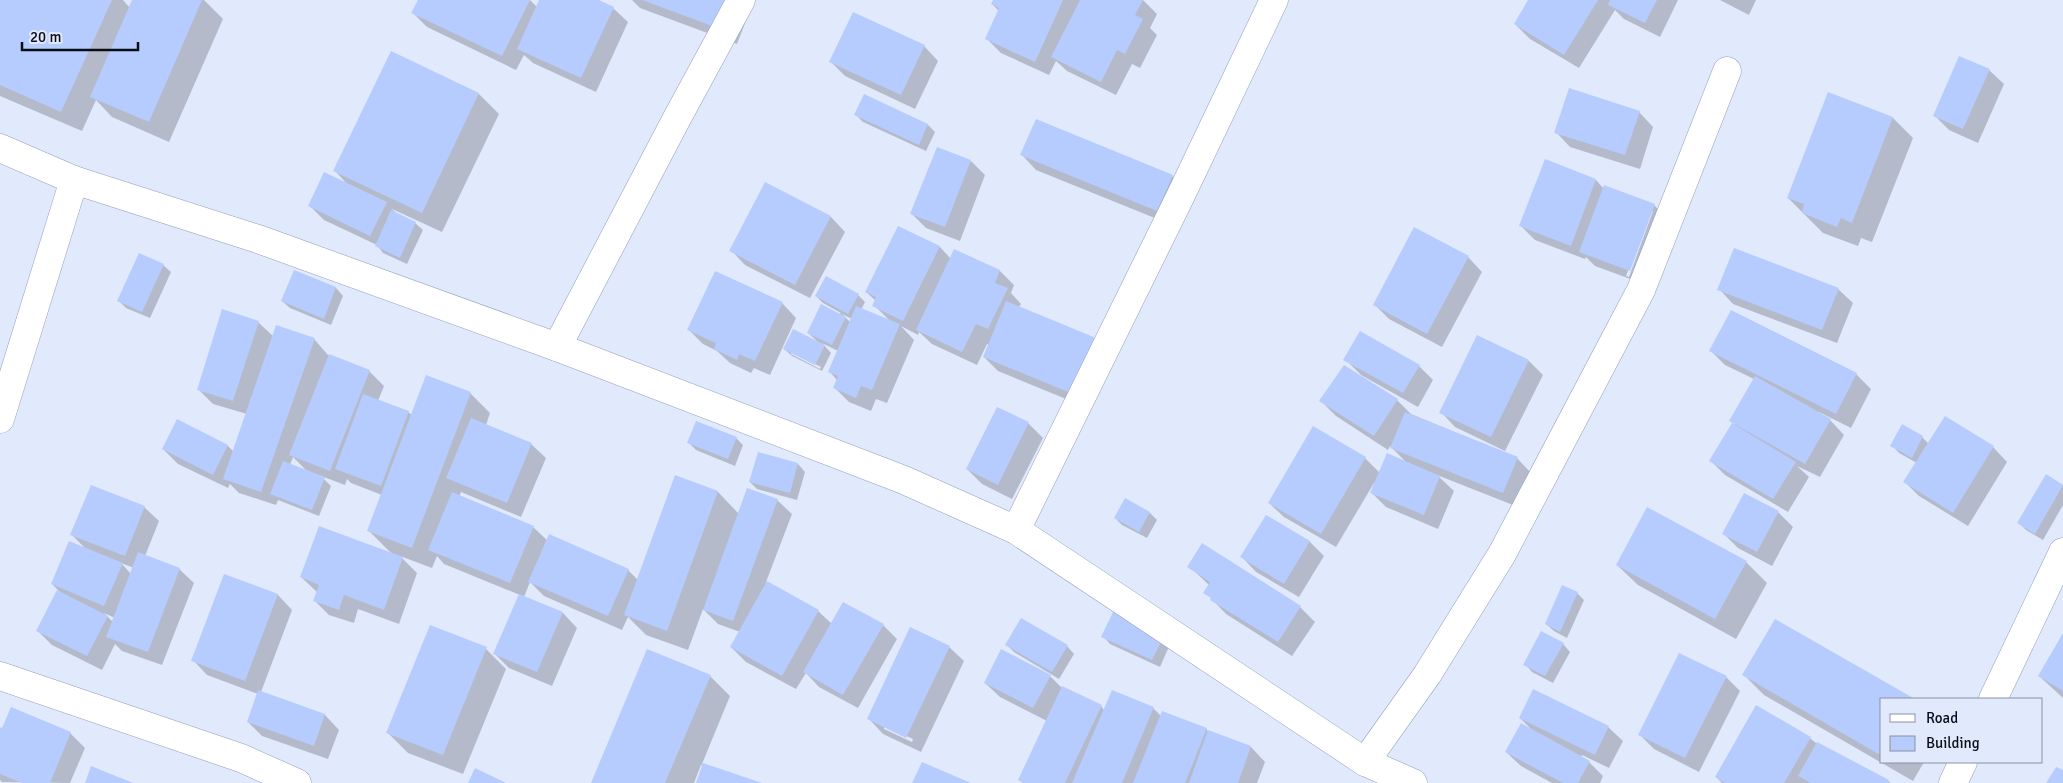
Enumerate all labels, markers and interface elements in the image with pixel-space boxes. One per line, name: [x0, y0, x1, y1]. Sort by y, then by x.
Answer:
scale bar: [22, 20, 139, 52]
text: 20 m: [30, 28, 61, 46]
legend: [1880, 698, 2043, 763]
text: Road: [1926, 709, 1958, 727]
text: Building: [1926, 734, 1980, 752]

